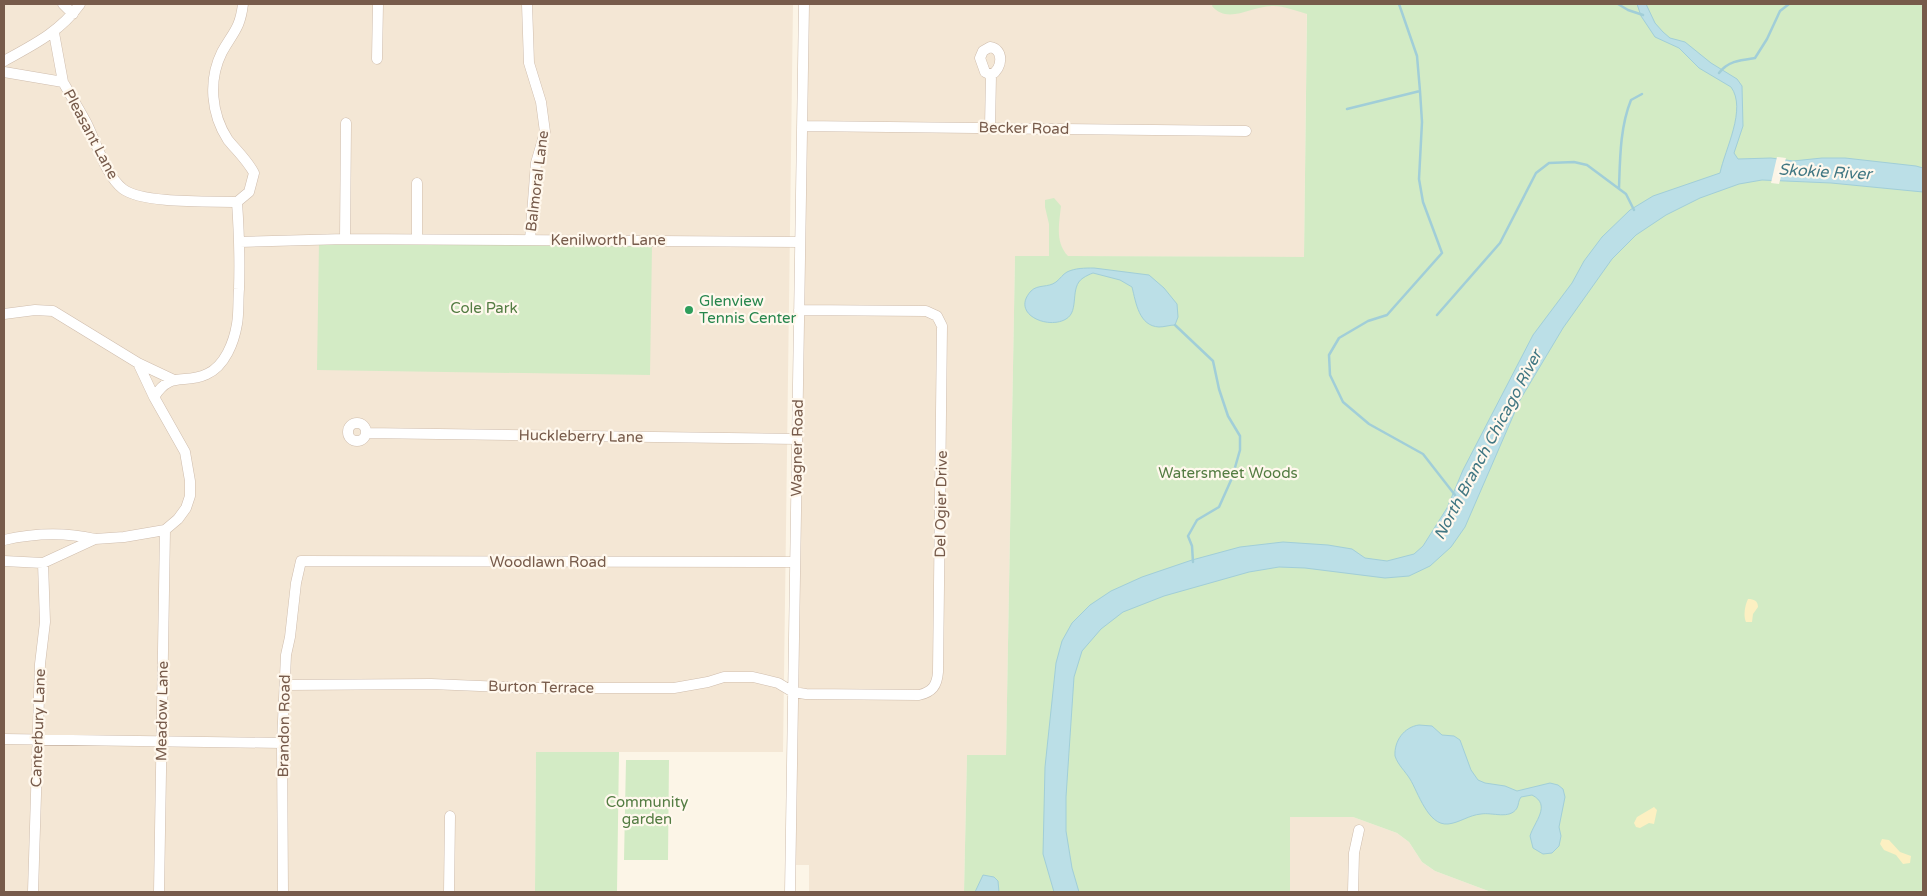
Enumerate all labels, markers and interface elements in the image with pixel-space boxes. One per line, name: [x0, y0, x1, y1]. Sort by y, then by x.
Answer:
street label: Pleasant Lane: [60, 86, 122, 182]
street label: Becker Road: [979, 118, 1069, 138]
street label: Balmoral Lane: [522, 129, 552, 233]
water label: Skokie River: [1778, 160, 1874, 185]
street label: Kenilworth Lane: [550, 231, 666, 249]
place label: Glenview Tennis Center: [699, 292, 797, 327]
park label: Cole Park: [450, 299, 518, 317]
marker: Glenview Tennis Center: [683, 304, 695, 316]
water label: North Branch Chicago River: [1429, 345, 1547, 543]
street label: Wagner Road: [787, 399, 807, 497]
street label: Huckleberry Lane: [518, 426, 644, 446]
street label: Del Ogier Drive: [931, 450, 951, 558]
park label: Watersmeet Woods: [1158, 464, 1298, 482]
street label: Woodlawn Road: [490, 553, 606, 571]
street label: Meadow Lane: [152, 661, 172, 761]
street label: Canterbury Lane: [27, 668, 49, 788]
street label: Brandon Road: [274, 674, 294, 778]
street label: Burton Terrace: [488, 677, 594, 697]
park label: Community garden: [606, 793, 688, 828]

